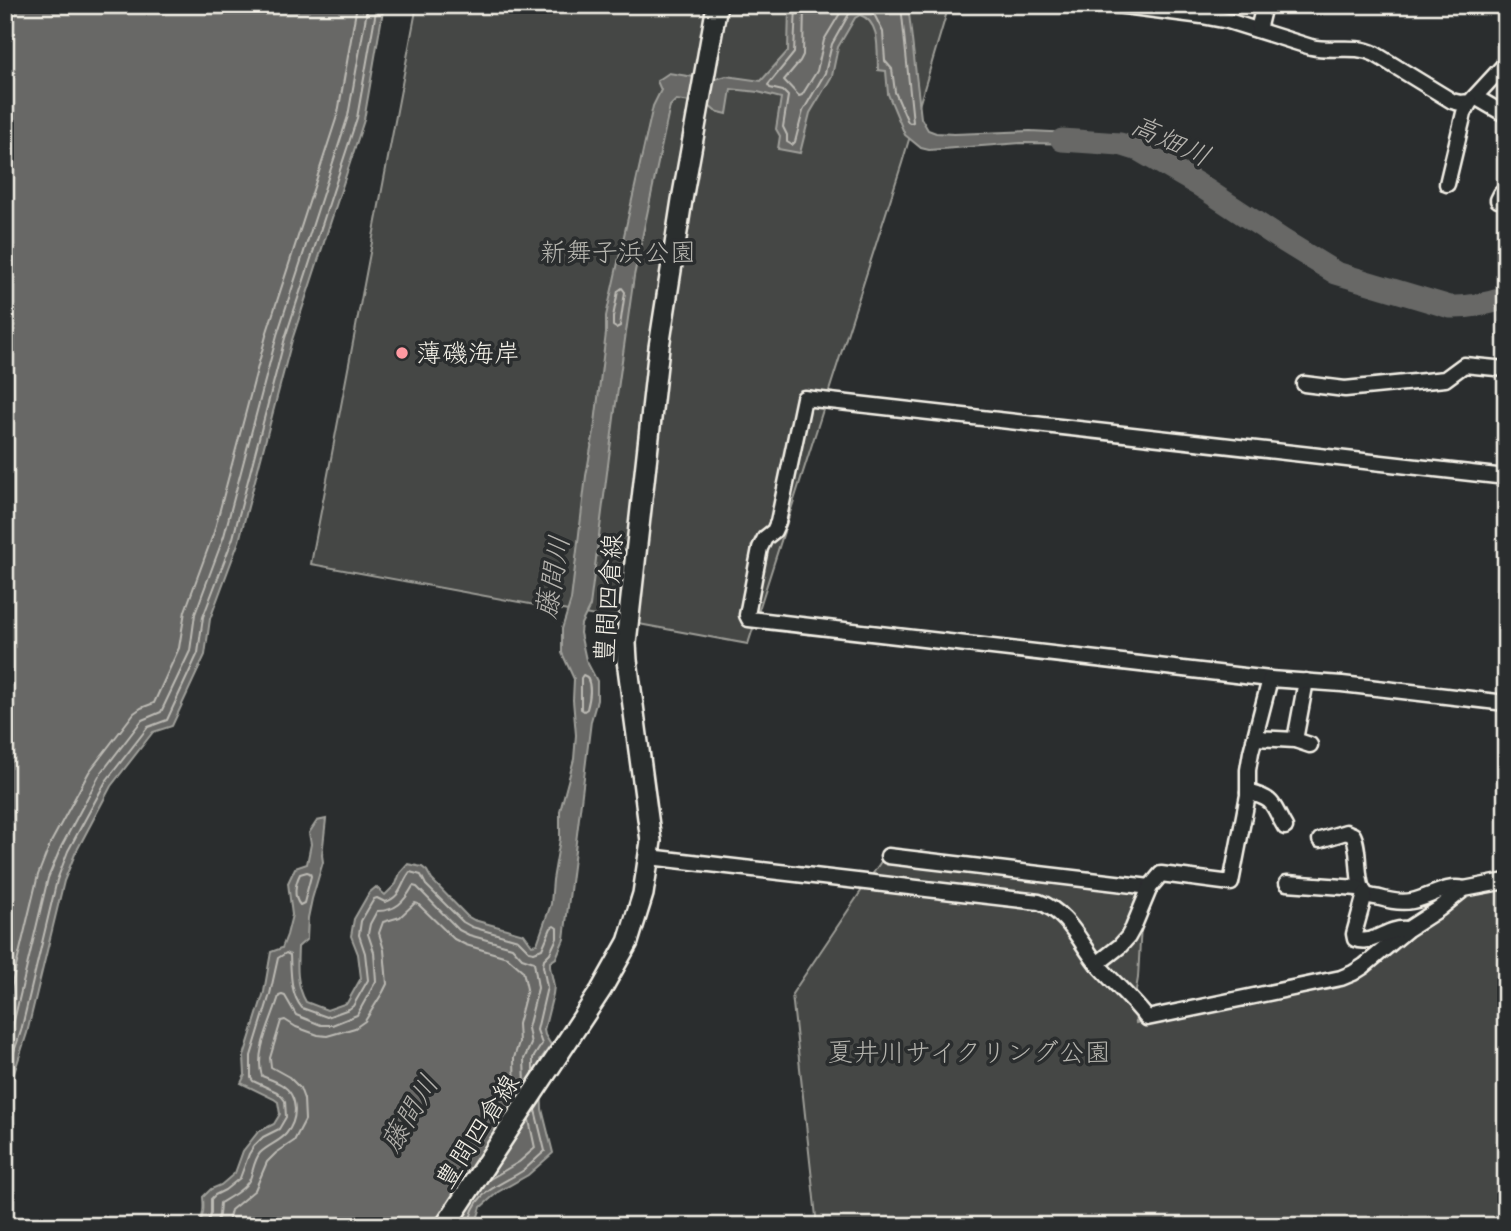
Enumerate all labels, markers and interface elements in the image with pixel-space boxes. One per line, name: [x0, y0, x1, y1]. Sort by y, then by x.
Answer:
water label: 高畑川: [1126, 107, 1216, 173]
park label: 新舞子浜公園: [540, 236, 696, 268]
place label: 薄磯海岸: [416, 337, 520, 369]
marker: 薄磯海岸: [394, 345, 410, 361]
street label: 豊間四倉線: [588, 532, 628, 664]
water label: 藤間川: [528, 533, 576, 621]
park label: 夏井川サイクリング公園: [827, 1036, 1111, 1068]
water label: 藤間川: [373, 1068, 445, 1158]
street label: 豊間四倉線: [428, 1068, 526, 1194]

